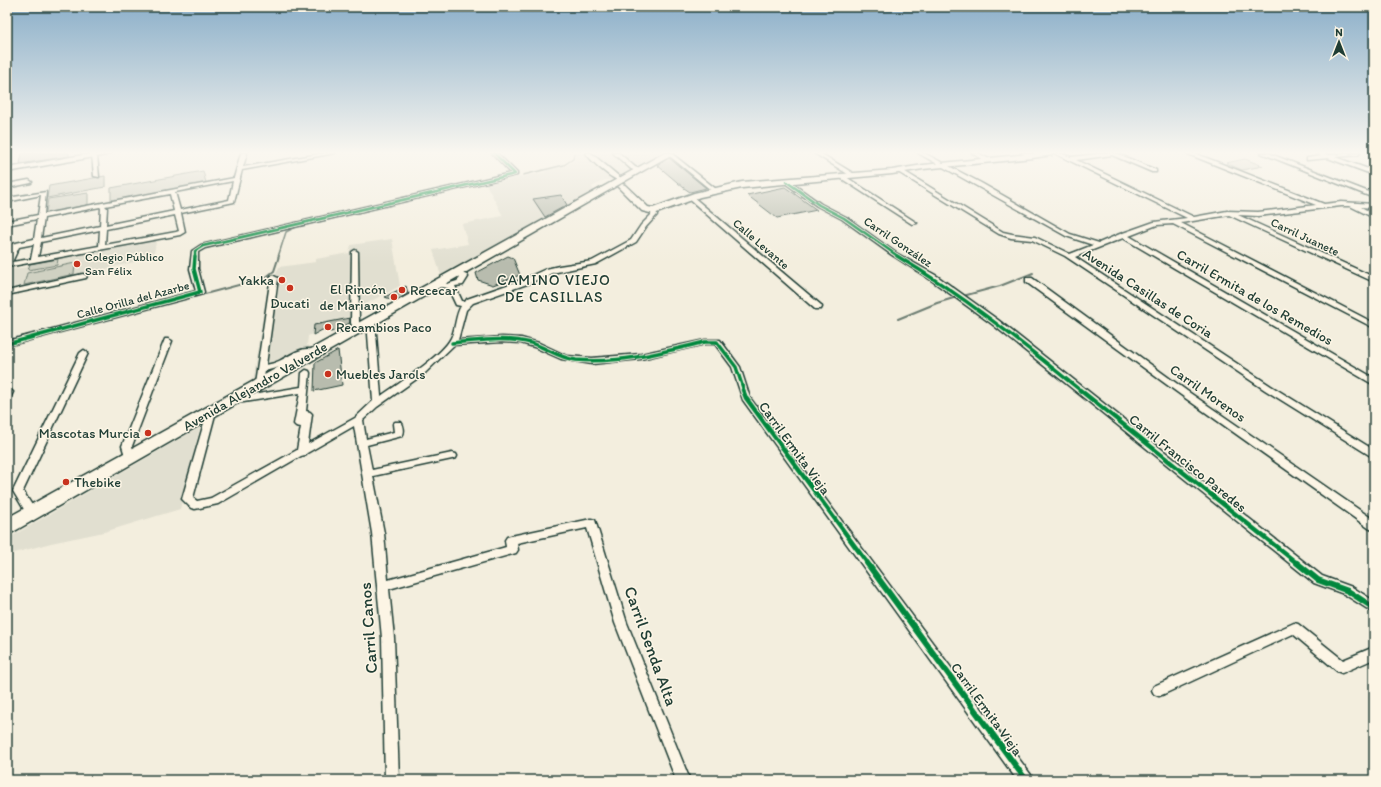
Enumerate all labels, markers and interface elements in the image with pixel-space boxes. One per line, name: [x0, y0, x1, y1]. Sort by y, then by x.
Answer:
north arrow: [1319, 22, 1359, 62]
text: N: [1335, 26, 1343, 39]
street label: Carril González: [861, 214, 935, 270]
street label: Carril Juanete: [1269, 215, 1342, 259]
street label: Calle Levante: [730, 216, 792, 272]
street label: Avenida Casillas de Coria: [1080, 245, 1216, 342]
street label: Carril Ermita de los Remedios: [1174, 246, 1336, 349]
place label: Colegio Público San Félix: [85, 250, 164, 278]
marker: Colegio Público San Félix: [72, 259, 82, 269]
district label: CAMINO VIEJO DE CASILLAS: [497, 271, 611, 306]
place label: Yakka: [238, 272, 274, 289]
marker: Yakka: [277, 275, 287, 285]
street label: Calle Orilla del Azarbe: [75, 278, 191, 322]
place label: El Rincón de Mariano: [319, 281, 386, 314]
place label: Rececar: [410, 282, 458, 299]
marker: Ducati: [285, 283, 295, 293]
marker: Rececar: [397, 285, 407, 295]
marker: El Rincón de Mariano: [389, 292, 399, 302]
place label: Ducati: [270, 295, 310, 312]
place label: Recambios Paco: [336, 319, 432, 336]
marker: Recambios Paco: [323, 322, 333, 332]
street label: Avenida Alejandro Valverde: [180, 338, 331, 435]
street label: Carril Morenos: [1166, 361, 1249, 426]
place label: Muebles Jarols: [336, 366, 426, 383]
marker: Muebles Jarols: [323, 369, 333, 379]
street label: Carril Ermita Vieja: [755, 398, 834, 499]
street label: Carril Francisco Paredes: [1125, 411, 1250, 516]
place label: Mascotas Murcia: [39, 425, 141, 442]
marker: Mascotas Murcia: [143, 428, 153, 438]
place label: Thebike: [74, 474, 121, 491]
marker: Thebike: [61, 477, 71, 487]
street label: Carril Canos: [355, 582, 381, 674]
street label: Carril Senda Alta: [620, 584, 682, 708]
street label: Carril Ermita Vieja: [947, 659, 1026, 760]

